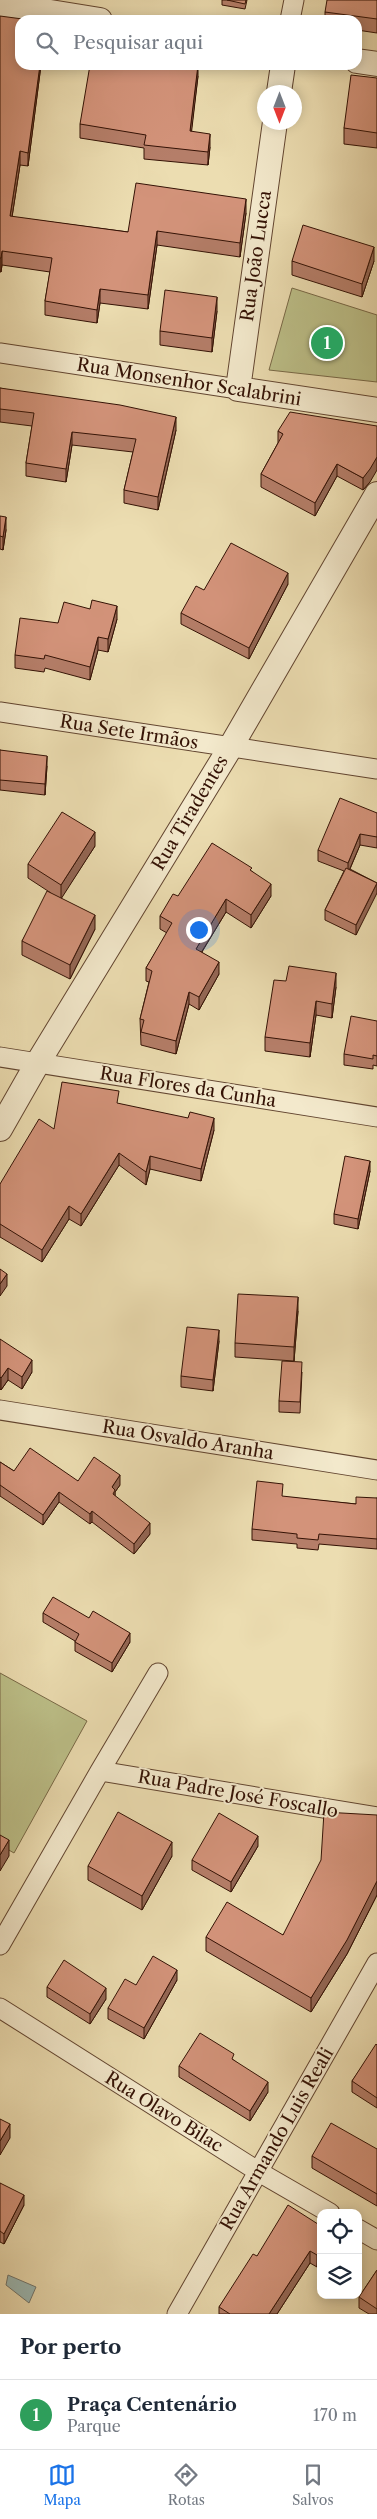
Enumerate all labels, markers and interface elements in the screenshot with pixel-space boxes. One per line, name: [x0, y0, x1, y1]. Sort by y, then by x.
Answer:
search box: [15, 15, 362, 70]
icon: search: [33, 29, 61, 57]
text: Pesquisar aqui: [73, 31, 203, 54]
north arrow: [257, 85, 302, 130]
street label: Rua João Lucca: [236, 189, 276, 323]
pin: 1: [311, 324, 343, 362]
street label: Rua Monsenhor Scalabrini: [75, 353, 303, 411]
street label: Rua Sete Irmãos: [58, 710, 200, 754]
street label: Rua Tiradentes: [147, 752, 233, 874]
your location: [186, 917, 212, 943]
street label: Rua Flores da Cunha: [98, 1062, 278, 1112]
street label: Rua Osvaldo Aranha: [101, 1416, 276, 1465]
street label: Rua Padre José Foscallo: [136, 1766, 340, 1822]
street label: Rua Armando Luis Reali: [216, 2043, 339, 2234]
street label: Rua Olavo Bilac: [101, 2067, 227, 2157]
map controls: [317, 2209, 362, 2299]
button: locate: [317, 2209, 362, 2254]
button: layers: [317, 2254, 362, 2299]
text: Por perto: [20, 2334, 121, 2359]
text: Praça Centenário: [67, 2393, 237, 2416]
text: 1: [32, 2405, 40, 2425]
text: 170 m: [313, 2405, 357, 2425]
text: Parque: [67, 2416, 121, 2436]
tab: Mapa: [43, 2461, 81, 2509]
tab: Rotas: [168, 2461, 205, 2509]
tab: Salvos: [292, 2461, 334, 2509]

